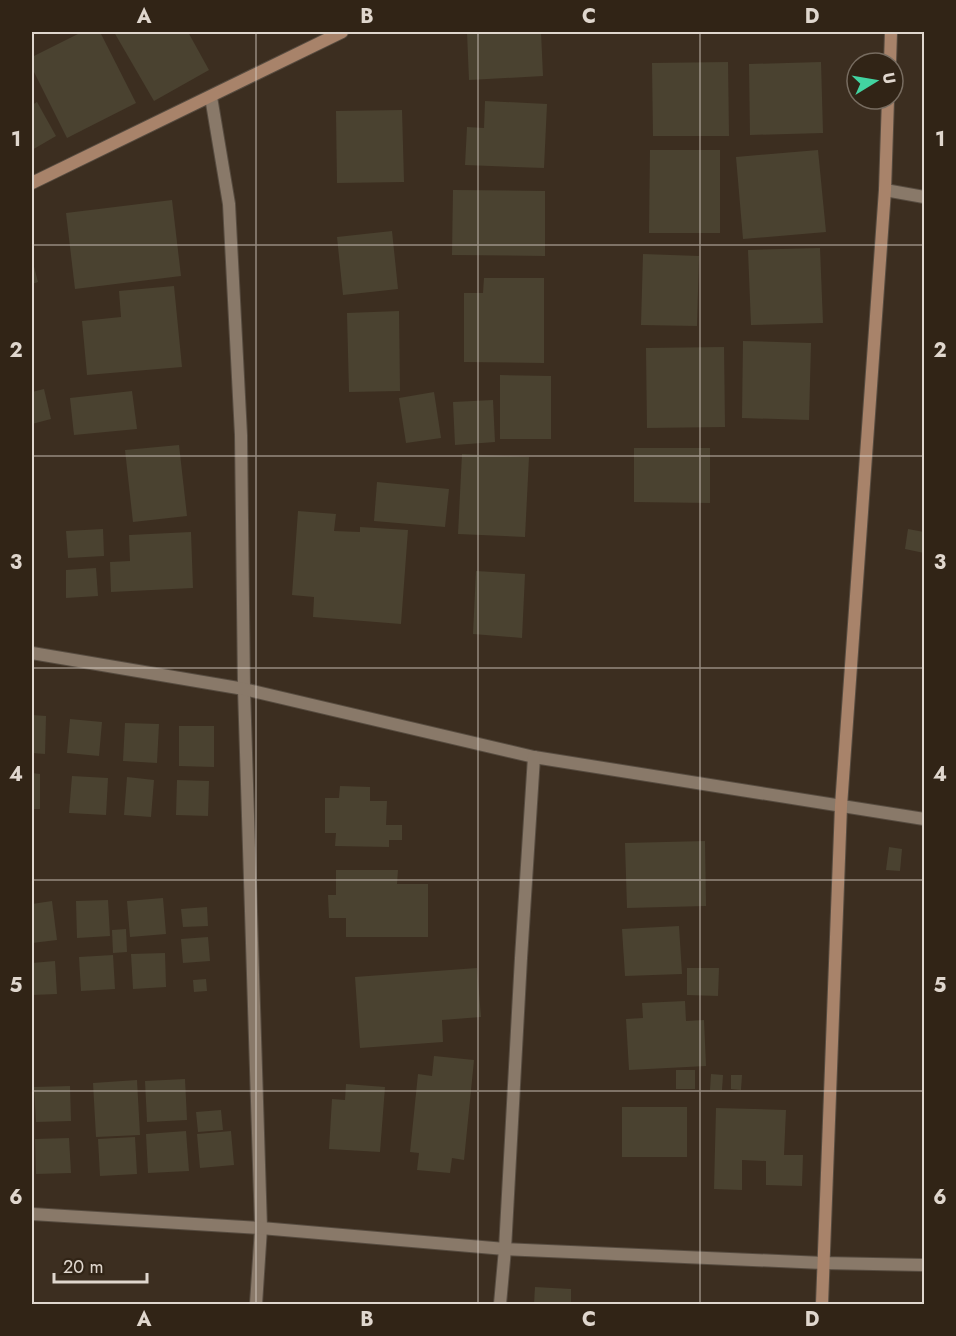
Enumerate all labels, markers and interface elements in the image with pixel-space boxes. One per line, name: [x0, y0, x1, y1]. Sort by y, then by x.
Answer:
text: A: [136, 2, 152, 31]
text: B: [360, 2, 374, 31]
text: C: [582, 2, 596, 31]
text: D: [805, 2, 819, 31]
north arrow: [845, 51, 905, 111]
text: U: [877, 71, 902, 86]
text: 1: [11, 125, 21, 154]
text: 1: [935, 125, 945, 154]
text: 2: [9, 336, 23, 365]
text: 2: [933, 336, 947, 365]
text: 3: [10, 548, 22, 577]
text: 3: [934, 548, 946, 577]
text: 4: [9, 760, 23, 789]
text: 4: [933, 760, 947, 789]
text: 5: [10, 971, 23, 1000]
text: 5: [934, 971, 947, 1000]
text: 6: [9, 1183, 23, 1212]
text: 6: [933, 1183, 947, 1212]
scale bar: [54, 1246, 147, 1284]
text: 20 m: [63, 1254, 103, 1280]
text: A: [136, 1305, 152, 1334]
text: B: [360, 1305, 374, 1334]
text: C: [582, 1305, 596, 1334]
text: D: [805, 1305, 819, 1334]

